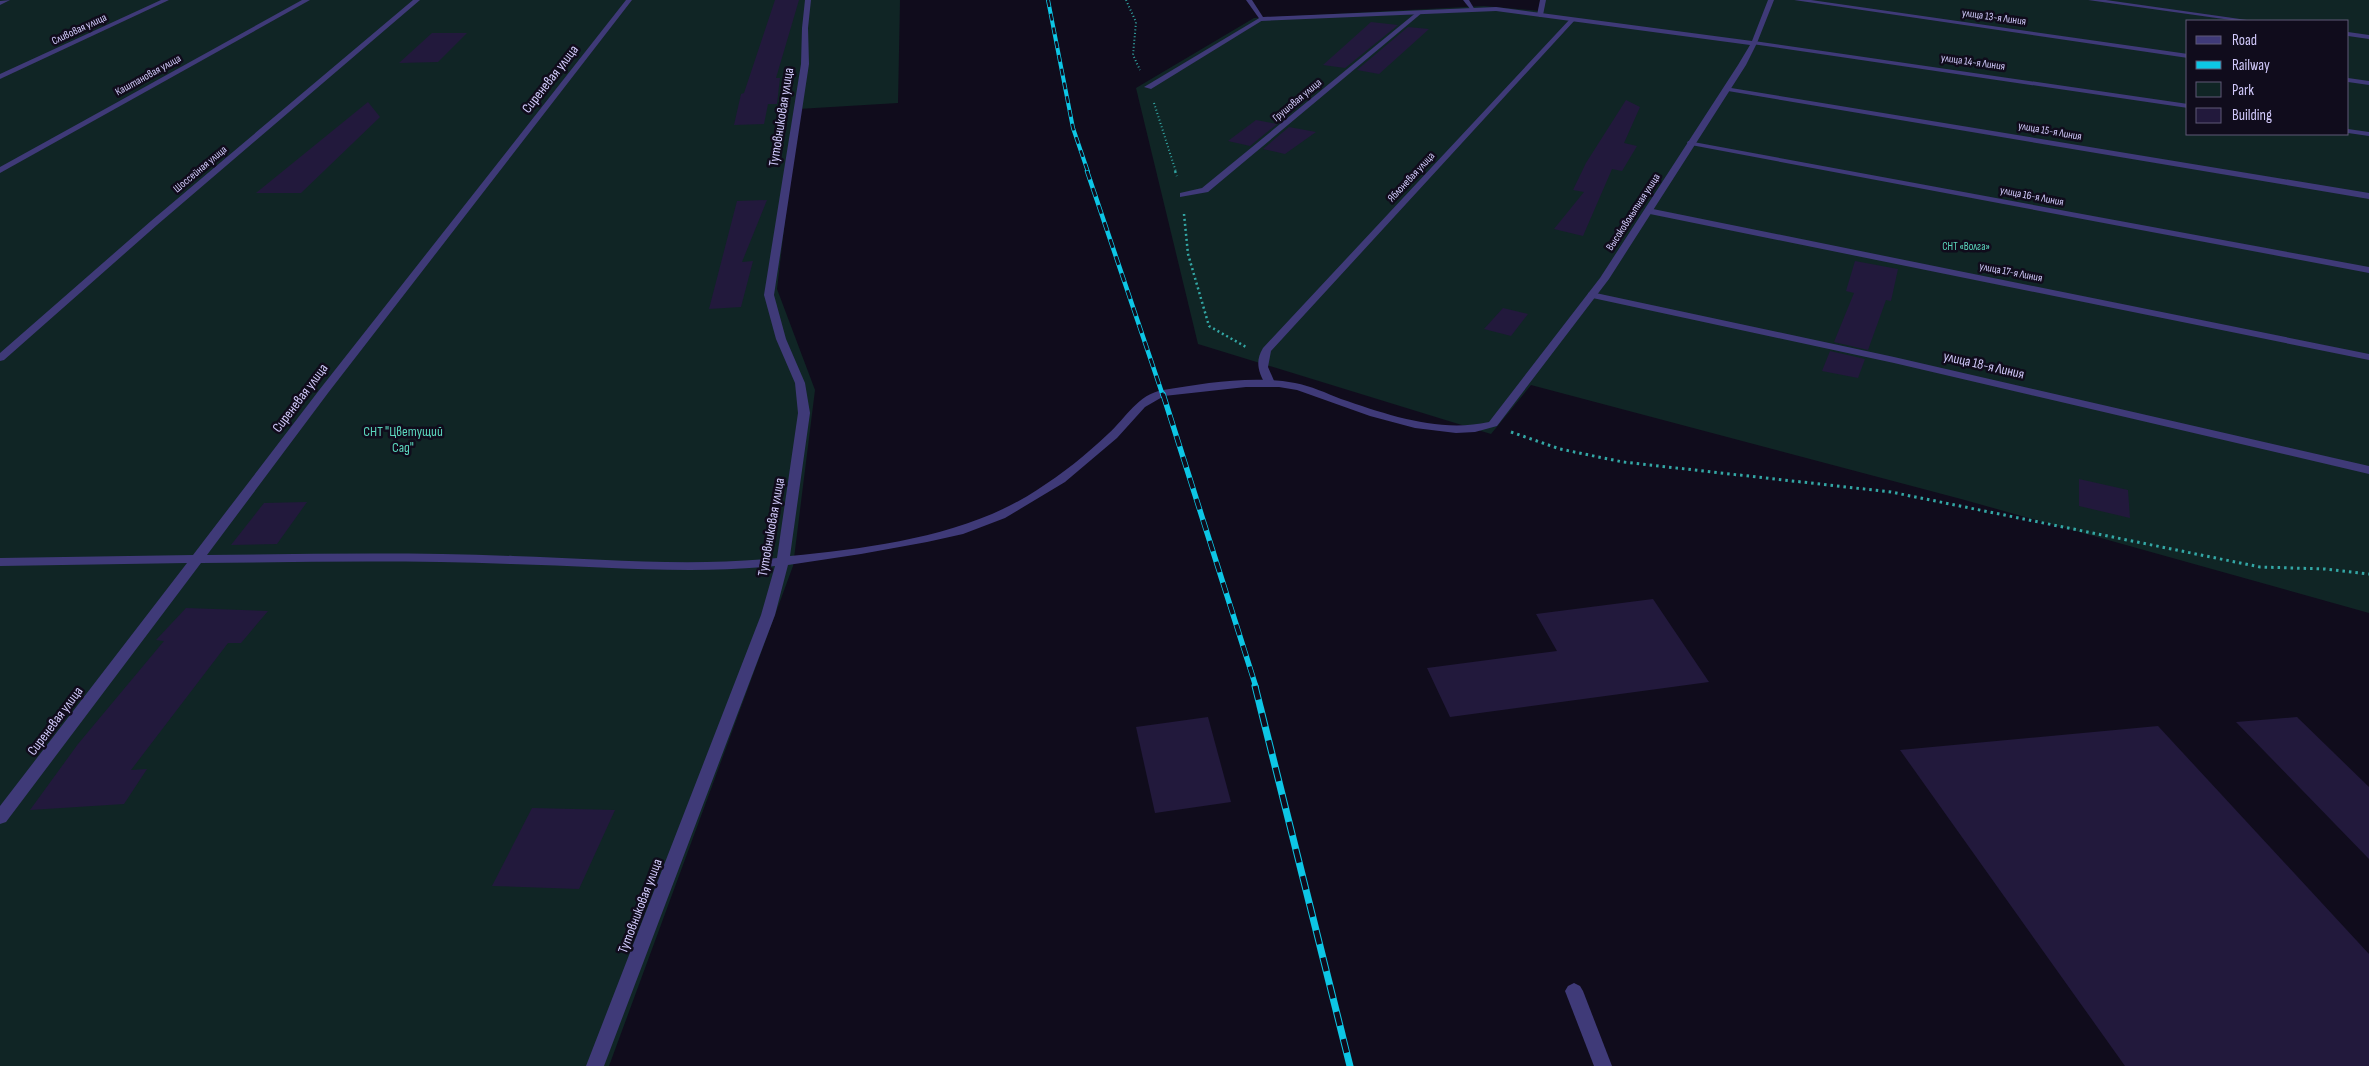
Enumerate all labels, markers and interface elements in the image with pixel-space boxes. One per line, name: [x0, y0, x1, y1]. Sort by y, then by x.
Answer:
street label: улица 13-я Линия: [1961, 6, 2027, 28]
street label: Сливовая улица: [49, 11, 109, 47]
legend: [2186, 20, 2349, 135]
text: Road: [2232, 31, 2257, 50]
street label: Сиреневая улица: [518, 42, 582, 116]
street label: улица 14-я Линия: [1940, 51, 2006, 73]
street label: Каштановая улица: [113, 52, 183, 98]
text: Railway: [2232, 56, 2270, 75]
street label: Тутовниковая улица: [765, 66, 797, 168]
street label: Грушовая улица: [1270, 76, 1324, 124]
text: Park: [2232, 81, 2254, 100]
text: Building: [2232, 106, 2272, 125]
street label: улица 15-я Линия: [2017, 119, 2083, 143]
street label: Шоссейная улица: [170, 143, 230, 195]
street label: Яблоневая улица: [1385, 149, 1437, 205]
street label: Высоковольтная улица: [1603, 171, 1663, 253]
street label: улица 16-я Линия: [1999, 183, 2065, 209]
park label: СНТ «Волга»: [1942, 240, 1990, 253]
street label: улица 17-я Линия: [1978, 260, 2044, 284]
street label: улица 18-я Линия: [1942, 347, 2026, 383]
street label: Сиреневая улица: [269, 360, 331, 436]
park label: СНТ "Цветущий Сад": [363, 423, 443, 456]
street label: Тутовниковая улица: [754, 476, 788, 578]
street label: Сиреневая улица: [24, 683, 86, 759]
street label: Тутовниковая улица: [614, 856, 666, 956]

